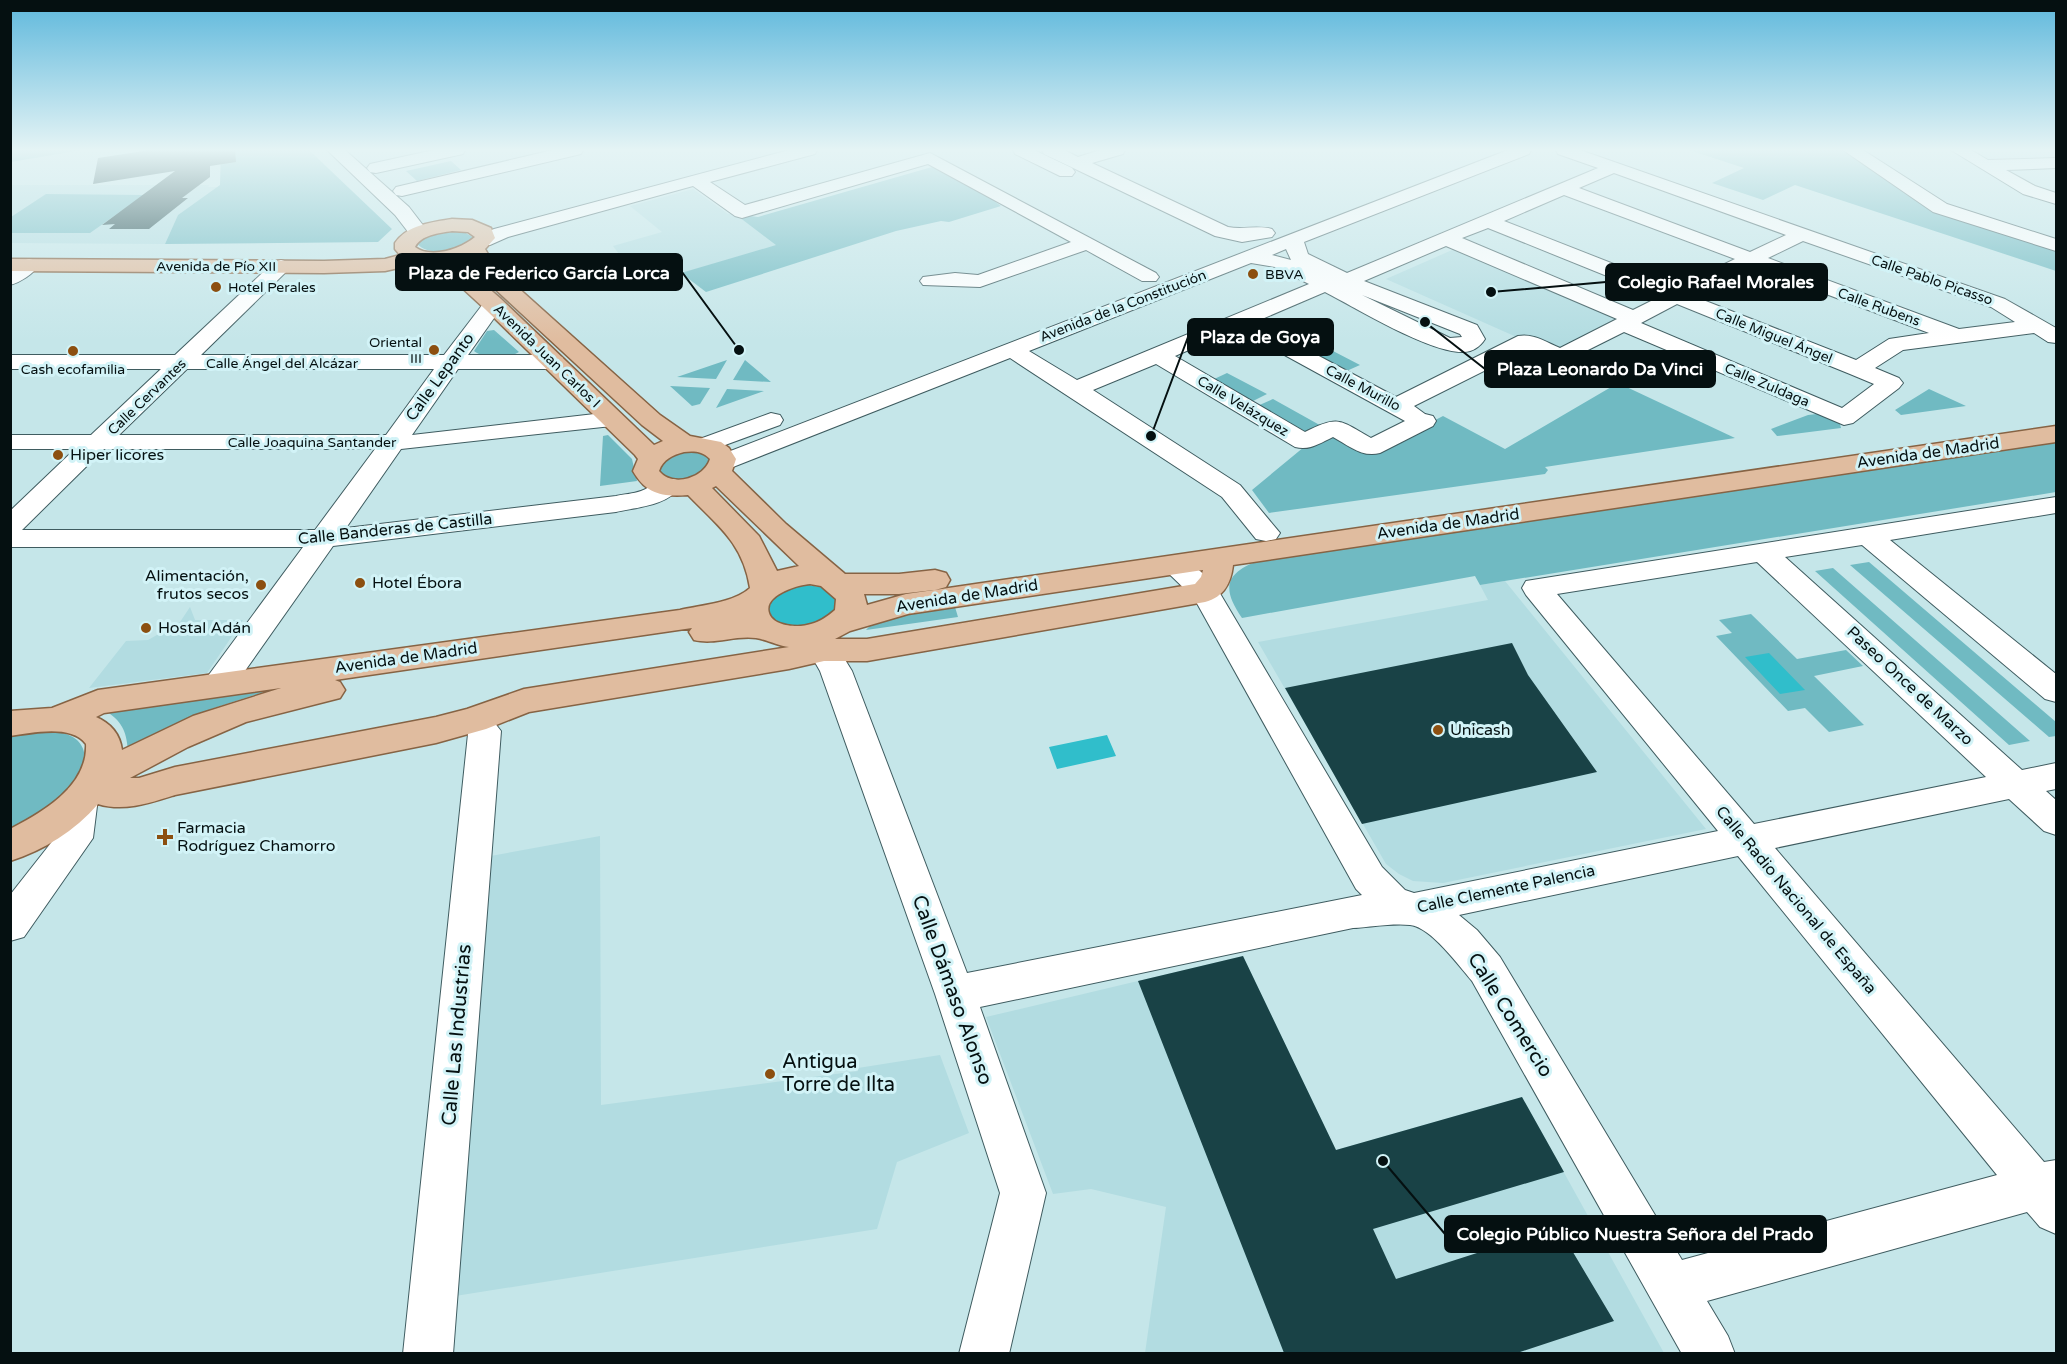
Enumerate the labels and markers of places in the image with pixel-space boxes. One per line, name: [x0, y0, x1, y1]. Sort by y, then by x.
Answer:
callout: Plaza de Federico García Lorca: [396, 254, 682, 290]
callout: Colegio Rafael Morales: [1606, 264, 1827, 300]
place label: BBVA: [1265, 266, 1304, 283]
marker: BBVA: [1246, 267, 1260, 281]
place label: Hotel Perales: [228, 279, 316, 296]
marker: Hotel Perales: [209, 280, 223, 294]
callout: Plaza de Goya: [1188, 319, 1333, 355]
place label: Oriental III: [369, 334, 422, 367]
marker: Oriental III: [427, 343, 441, 357]
marker: Cash ecofamilia: [66, 344, 80, 358]
callout: Plaza Leonardo Da Vinci: [1485, 351, 1715, 387]
place label: Cash ecofamilia: [21, 361, 125, 378]
place label: Hiper licores: [70, 445, 164, 465]
marker: Hiper licores: [51, 448, 65, 462]
place label: Alimentación, frutos secos: [145, 566, 249, 604]
place label: Hotel Ébora: [372, 573, 462, 593]
marker: Hotel Ébora: [353, 576, 367, 590]
marker: Alimentación, frutos secos: [254, 578, 268, 592]
place label: Hostal Adán: [158, 618, 251, 638]
marker: Hostal Adán: [139, 621, 153, 635]
place label: Unicash: [1450, 720, 1511, 740]
marker: Unicash: [1431, 723, 1445, 737]
place label: Farmacia Rodríguez Chamorro: [177, 818, 335, 856]
marker: Farmacia Rodríguez Chamorro: [158, 830, 172, 844]
place label: Antigua Torre de Ilta: [782, 1050, 895, 1097]
marker: Antigua Torre de Ilta: [763, 1067, 777, 1081]
callout: Colegio Público Nuestra Señora del Prado: [1445, 1216, 1826, 1252]

